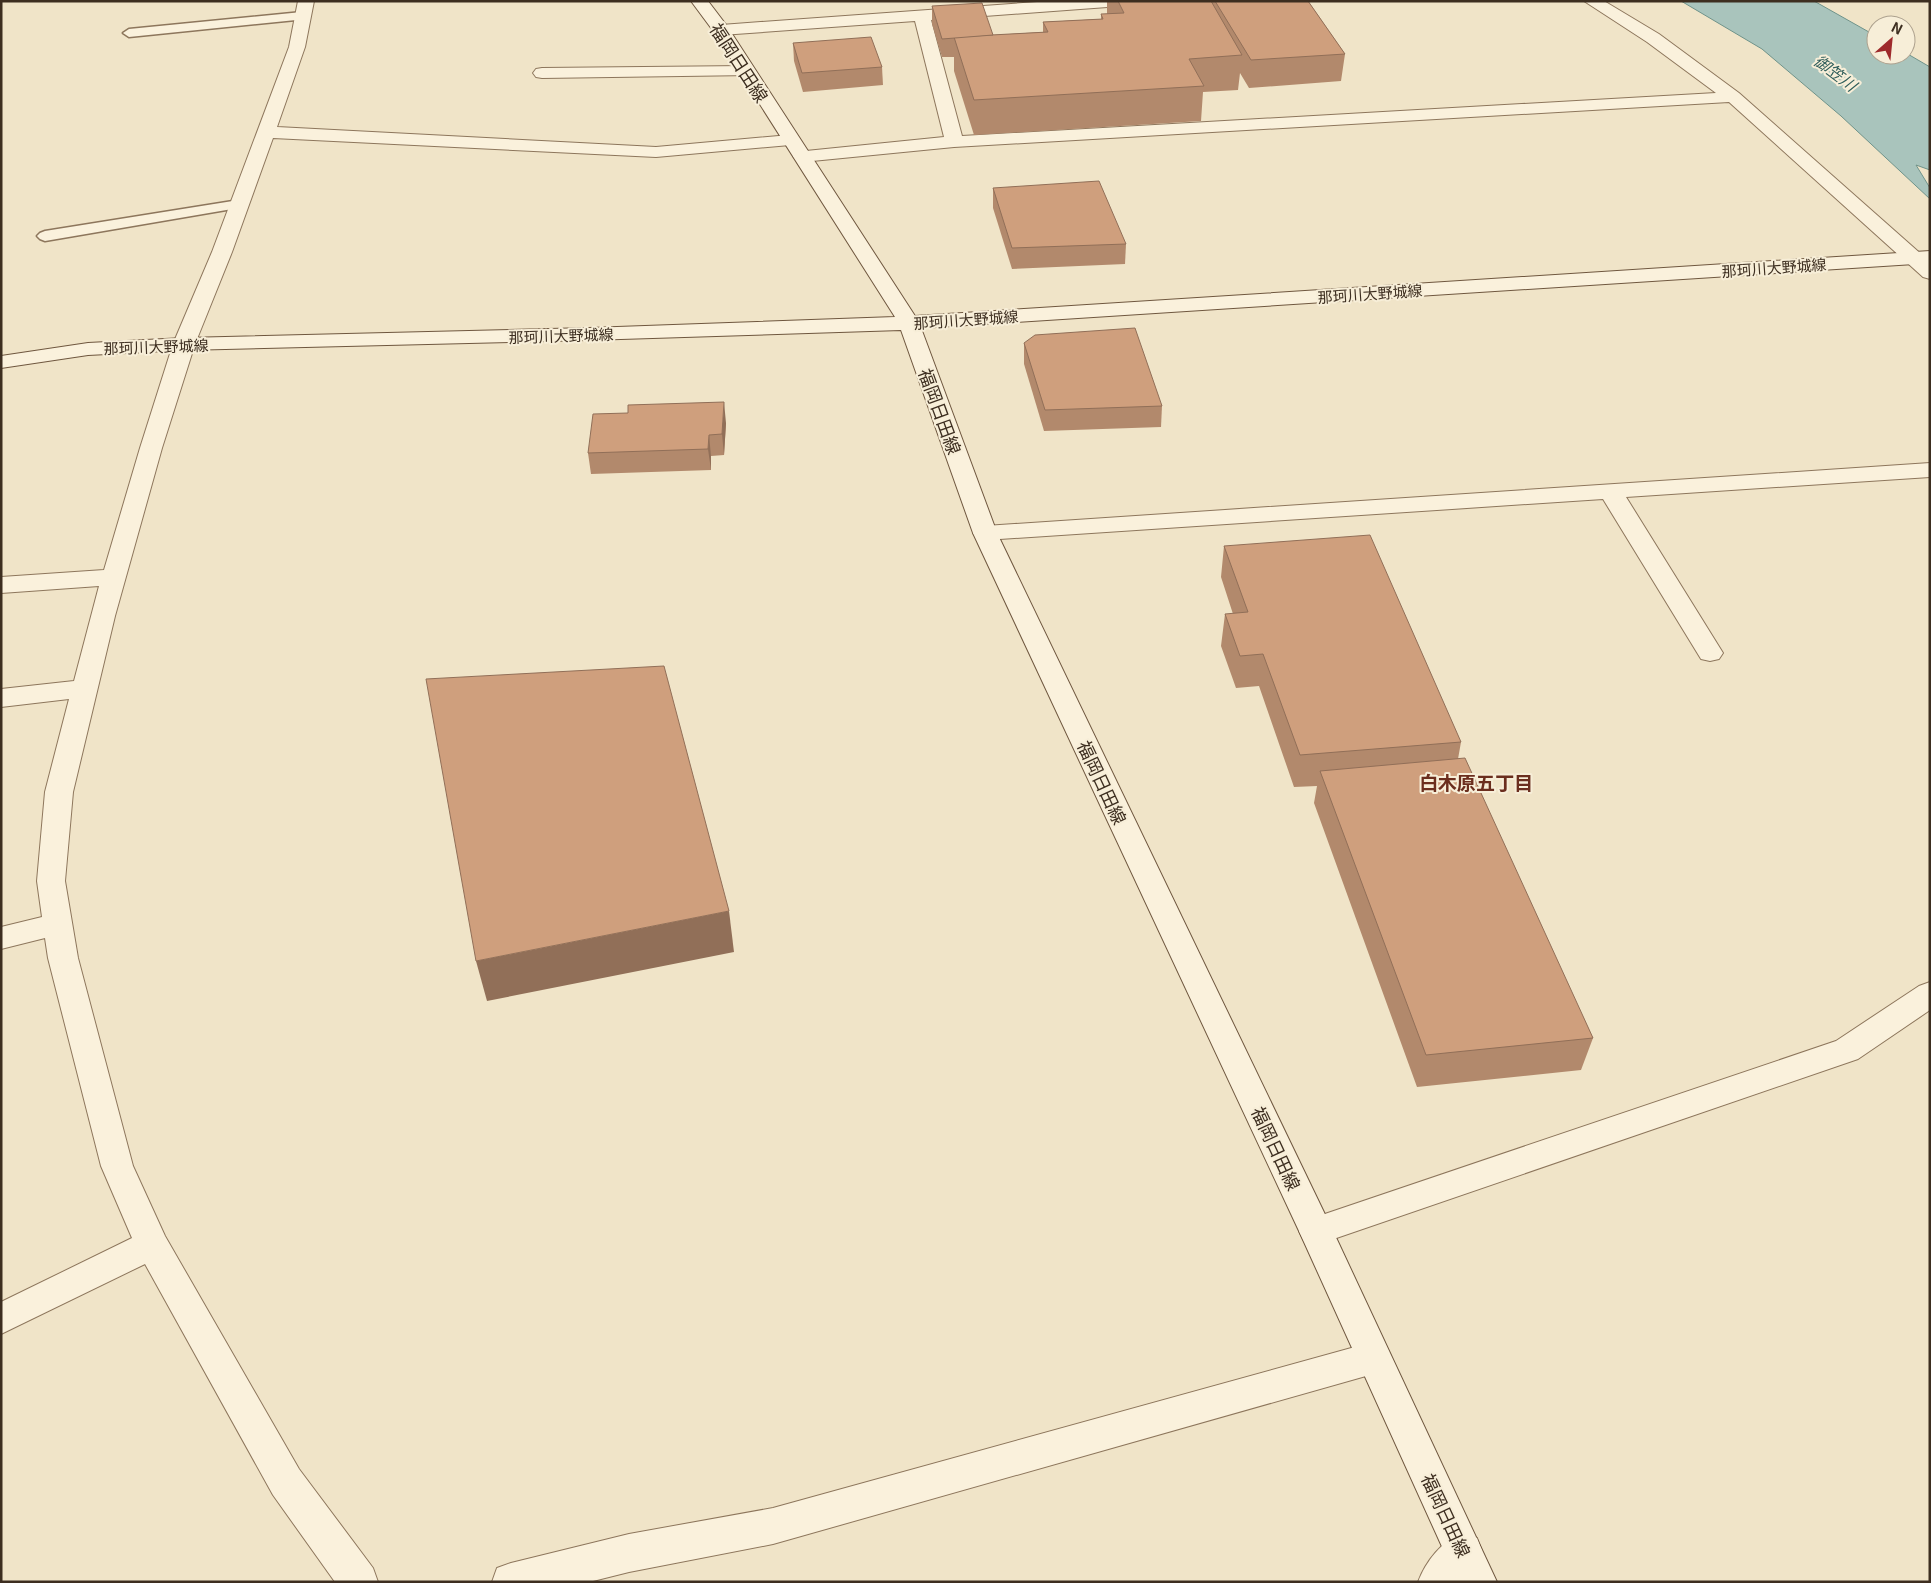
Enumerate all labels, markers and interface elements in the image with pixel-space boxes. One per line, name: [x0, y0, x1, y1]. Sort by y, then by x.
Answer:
north arrow: [1866, 15, 1916, 65]
text: N: [1888, 16, 1907, 39]
street label: 福岡日田線: [705, 17, 775, 107]
water label: 御笠川: [1810, 48, 1864, 97]
street label: 那珂川大野城線: [1721, 253, 1827, 281]
street label: 那珂川大野城線: [1317, 279, 1423, 307]
street label: 那珂川大野城線: [913, 305, 1019, 333]
street label: 那珂川大野城線: [508, 323, 614, 347]
street label: 那珂川大野城線: [103, 334, 209, 358]
street label: 福岡日田線: [913, 364, 969, 458]
street label: 福岡日田線: [1072, 736, 1134, 828]
district label: 白木原五丁目: [1419, 768, 1533, 795]
street label: 福岡日田線: [1246, 1102, 1308, 1194]
street label: 福岡日田線: [1416, 1469, 1478, 1561]

